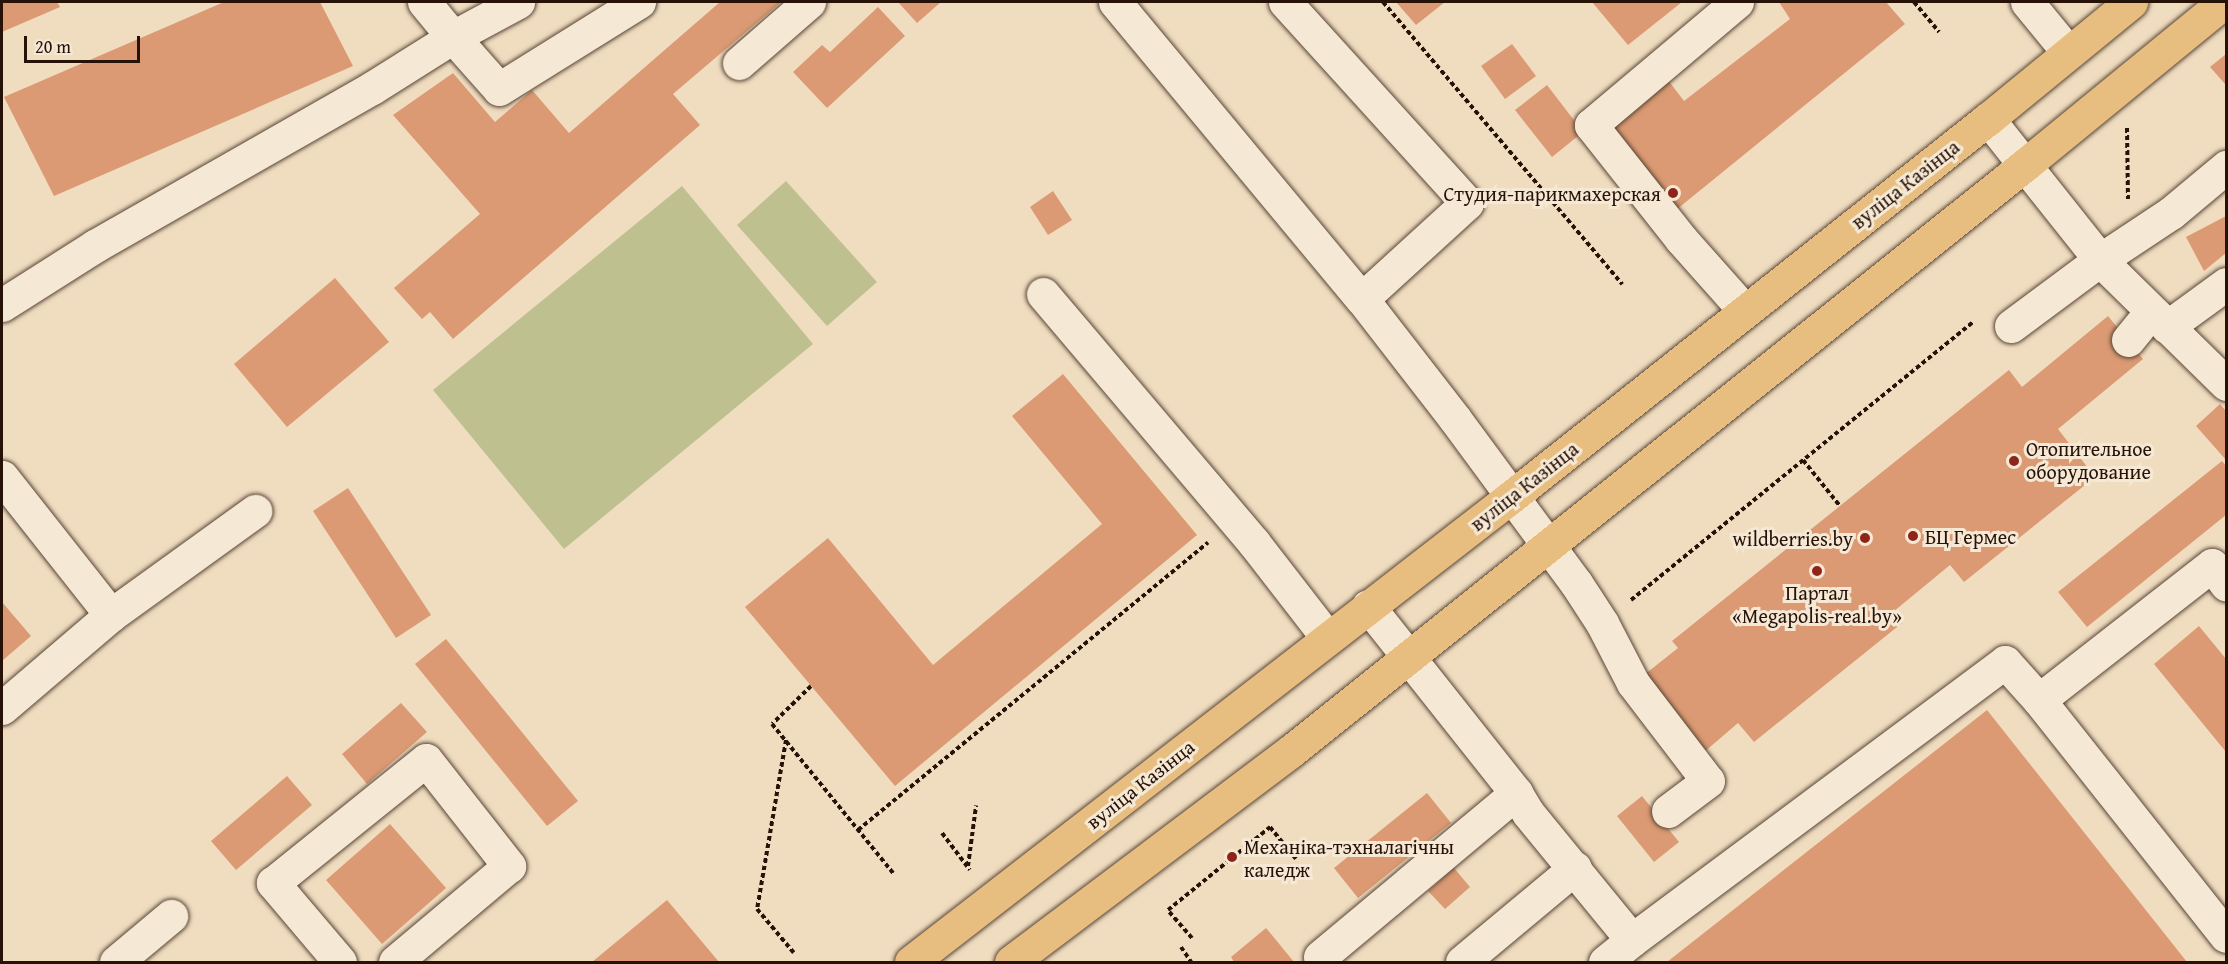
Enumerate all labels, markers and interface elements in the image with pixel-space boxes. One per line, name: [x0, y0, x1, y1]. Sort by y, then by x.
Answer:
scale bar: [27, 24, 142, 62]
text: 20 m: [35, 33, 71, 60]
street label: вуліца Казінца: [1846, 134, 1964, 234]
place label: Студия-парикмахерская: [1443, 181, 1661, 205]
marker: Студия-парикмахерская: [1666, 186, 1680, 200]
street label: вуліца Казінца: [1465, 436, 1583, 536]
place label: Отопительное оборудование: [2026, 437, 2152, 484]
marker: Отопительное оборудование: [2007, 454, 2021, 468]
place label: БЦ Гермес: [1925, 524, 2016, 548]
place label: wildberries.by: [1733, 526, 1853, 550]
marker: БЦ Гермес: [1906, 529, 1920, 543]
marker: wildberries.by: [1858, 531, 1872, 545]
marker: Партал «Megapolis-real.by»: [1810, 564, 1824, 578]
place label: Партал «Megapolis-real.by»: [1732, 580, 1902, 627]
street label: вуліца Казінца: [1081, 734, 1199, 834]
place label: Механіка-тэхналагічны каледж: [1244, 834, 1454, 881]
marker: Механіка-тэхналагічны каледж: [1225, 850, 1239, 864]

